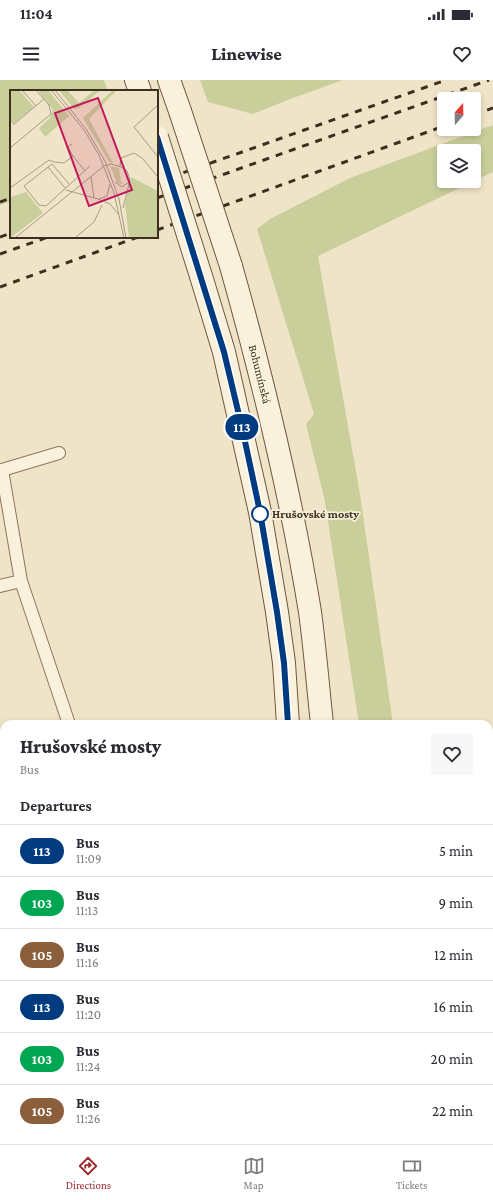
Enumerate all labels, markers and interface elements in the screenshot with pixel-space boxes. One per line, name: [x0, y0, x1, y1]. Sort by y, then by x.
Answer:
text: 11:04: [20, 6, 53, 22]
icon: menu: [20, 43, 42, 65]
icon: heart: [451, 43, 473, 65]
text: Linewise: [211, 44, 282, 64]
inset map: [10, 90, 158, 238]
north arrow: [437, 92, 481, 136]
map controls: [437, 92, 481, 188]
button: layers: [437, 144, 481, 188]
street label: Bohumínská: [246, 343, 274, 406]
line badge: 113: [219, 414, 265, 440]
text: 113: [233, 419, 251, 435]
marker: Hrušovské mosty: [251, 505, 269, 523]
place label: Hrušovské mosty: [272, 507, 359, 521]
button: heart: [431, 733, 473, 775]
text: Hrušovské mosty: [20, 736, 161, 757]
text: Bus: [20, 762, 39, 777]
text: Departures: [20, 798, 92, 814]
text: Bus: [76, 835, 99, 851]
text: 113: [33, 843, 51, 859]
text: 5 min: [439, 843, 473, 859]
text: 11:09: [76, 851, 102, 866]
text: Bus: [76, 887, 99, 903]
text: 103: [32, 895, 52, 911]
text: 9 min: [439, 895, 473, 911]
text: 11:13: [76, 903, 98, 918]
text: Bus: [76, 939, 99, 955]
text: 105: [32, 947, 52, 963]
text: 12 min: [434, 947, 473, 963]
text: 11:16: [76, 955, 99, 970]
text: Bus: [76, 991, 99, 1007]
text: 113: [33, 999, 51, 1015]
text: 16 min: [434, 999, 473, 1015]
text: 11:20: [76, 1007, 101, 1022]
text: Bus: [76, 1043, 99, 1059]
text: 103: [32, 1051, 52, 1067]
text: 20 min: [431, 1051, 473, 1067]
text: 11:24: [76, 1059, 100, 1074]
text: Bus: [76, 1095, 99, 1111]
text: 105: [32, 1103, 52, 1119]
text: 22 min: [432, 1103, 473, 1119]
text: 11:26: [76, 1111, 100, 1126]
tab: Directions: [66, 1155, 111, 1191]
tab: Map: [243, 1155, 265, 1191]
tab: Tickets: [396, 1155, 427, 1191]

